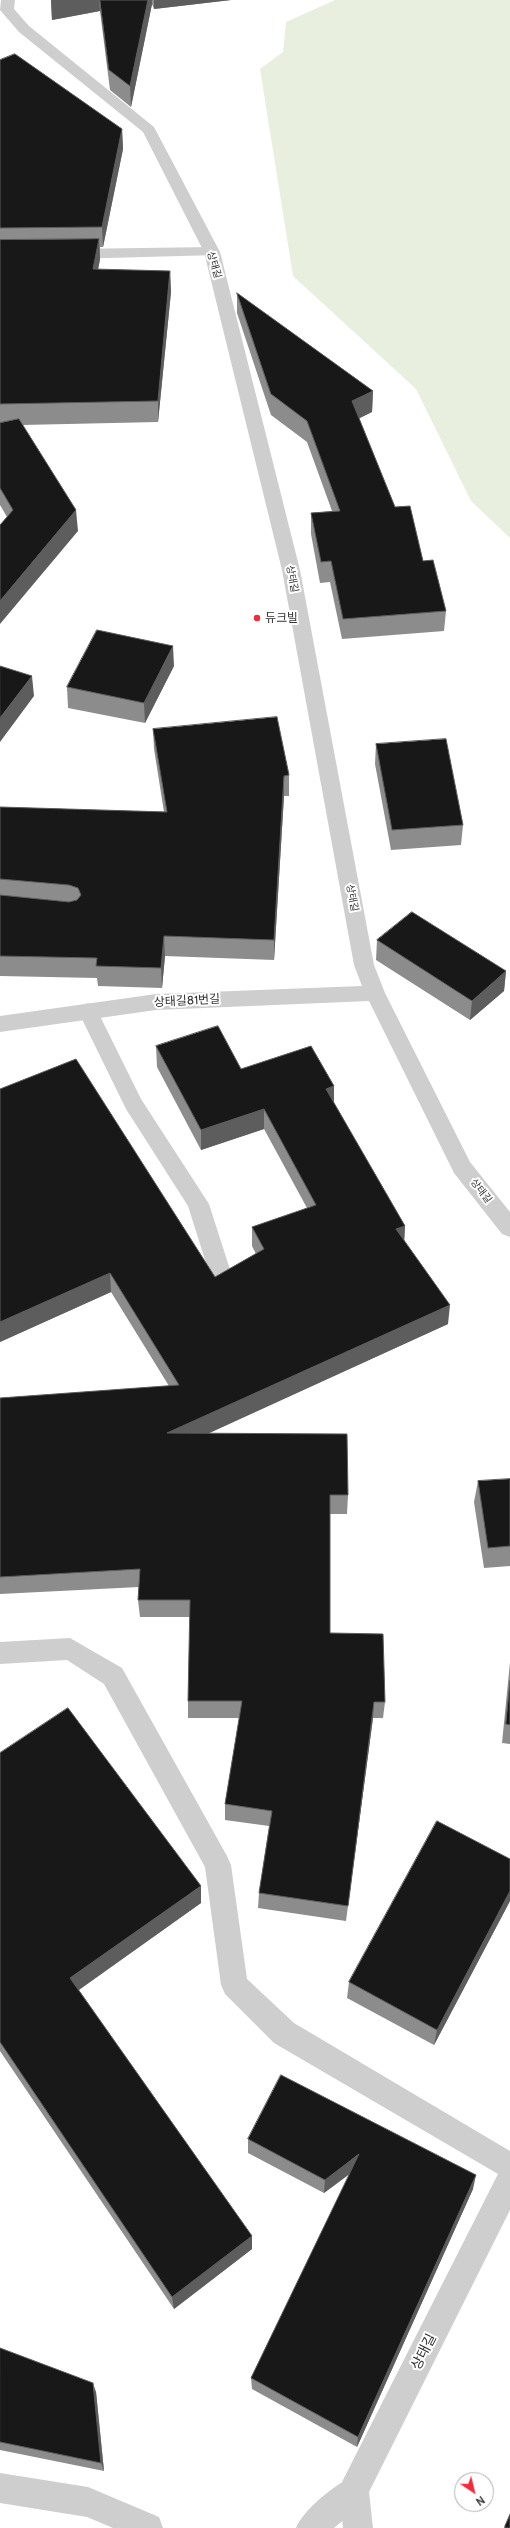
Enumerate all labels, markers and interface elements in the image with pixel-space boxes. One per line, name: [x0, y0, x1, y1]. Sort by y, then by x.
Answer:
street label: 상태길: [204, 250, 224, 280]
street label: 상태길: [283, 564, 301, 594]
place label: 듀크빌: [265, 611, 298, 625]
marker: 듀크빌: [252, 613, 262, 623]
street label: 상태길: [343, 883, 361, 913]
street label: 상태길81번길: [153, 992, 221, 1010]
street label: 상태길: [468, 1176, 494, 1206]
street label: 상태길: [408, 2331, 440, 2373]
north arrow: [454, 2472, 494, 2512]
text: N: [473, 2493, 488, 2509]

